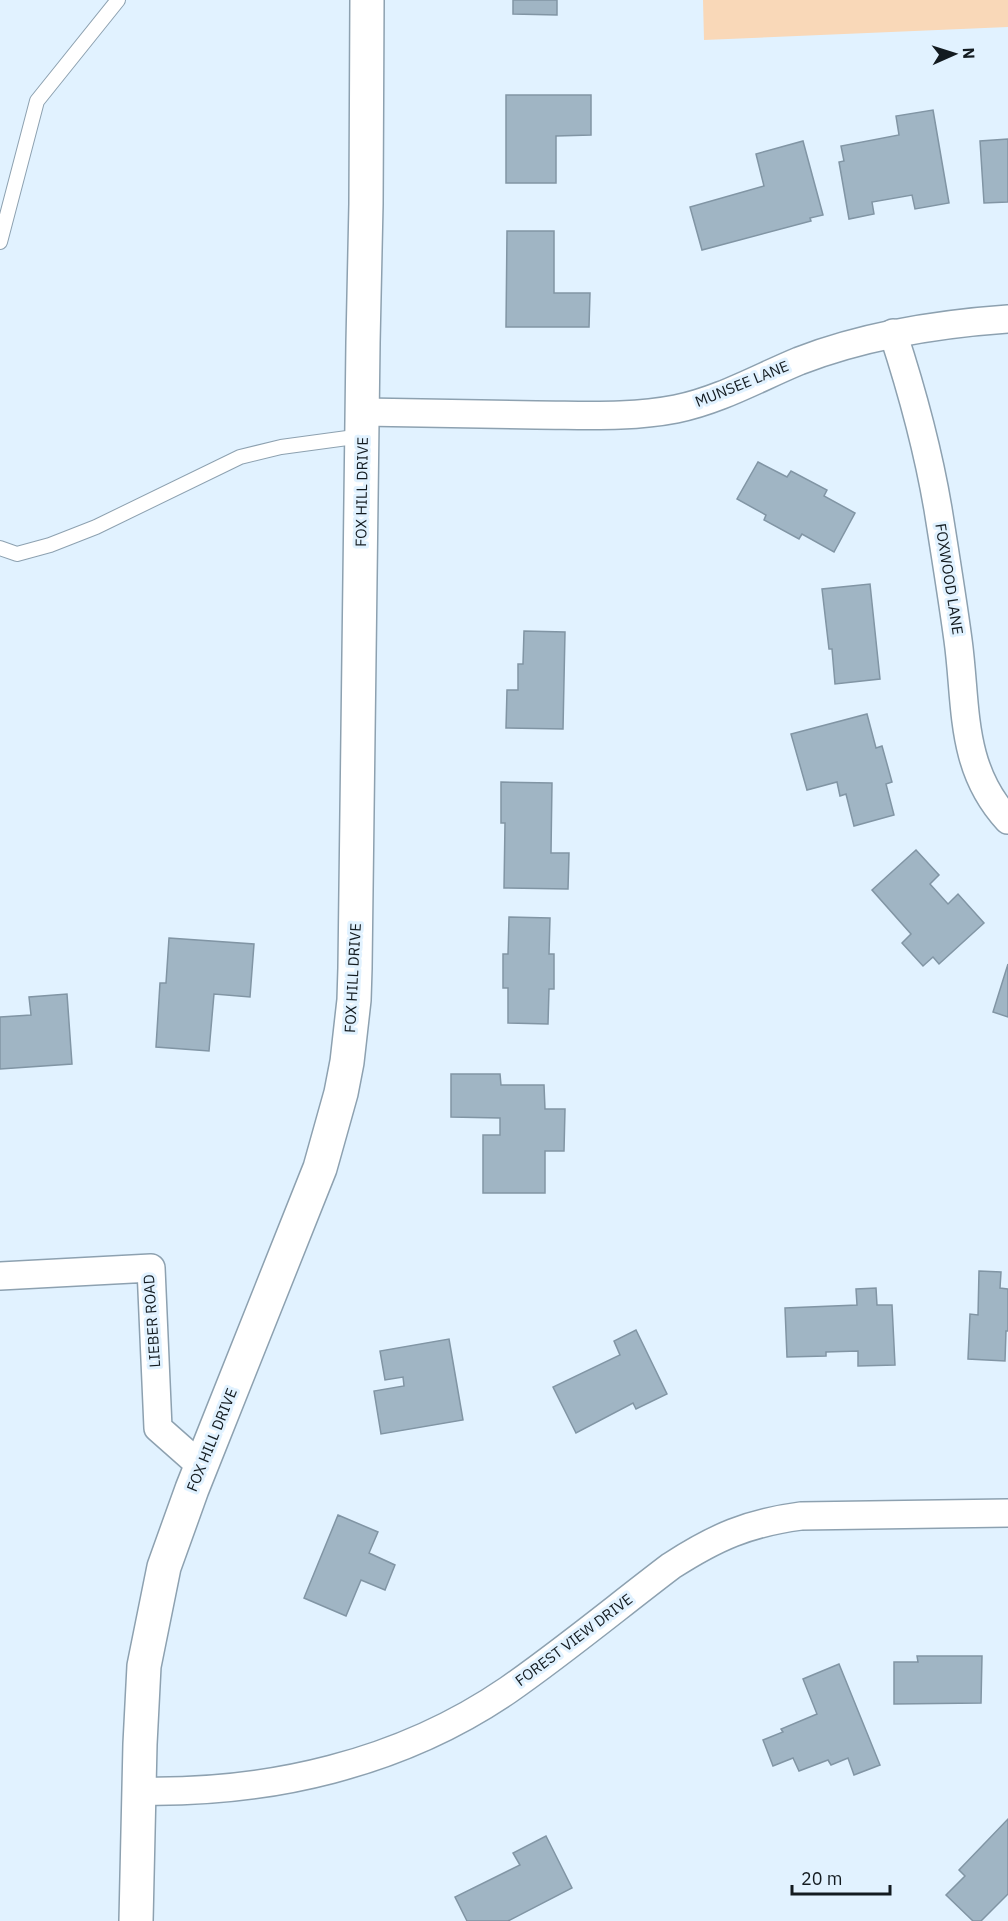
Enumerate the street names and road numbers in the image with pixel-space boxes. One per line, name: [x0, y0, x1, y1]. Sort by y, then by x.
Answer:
street label: MUNSEE LANE: [692, 356, 791, 411]
street label: FOX HILL DRIVE: [351, 437, 372, 547]
street label: FOXWOOD LANE: [931, 522, 968, 636]
street label: FOX HILL DRIVE: [340, 923, 365, 1033]
street label: LIEBER ROAD: [139, 1274, 164, 1368]
street label: FOX HILL DRIVE: [182, 1385, 241, 1494]
street label: FOREST VIEW DRIVE: [511, 1589, 636, 1690]

